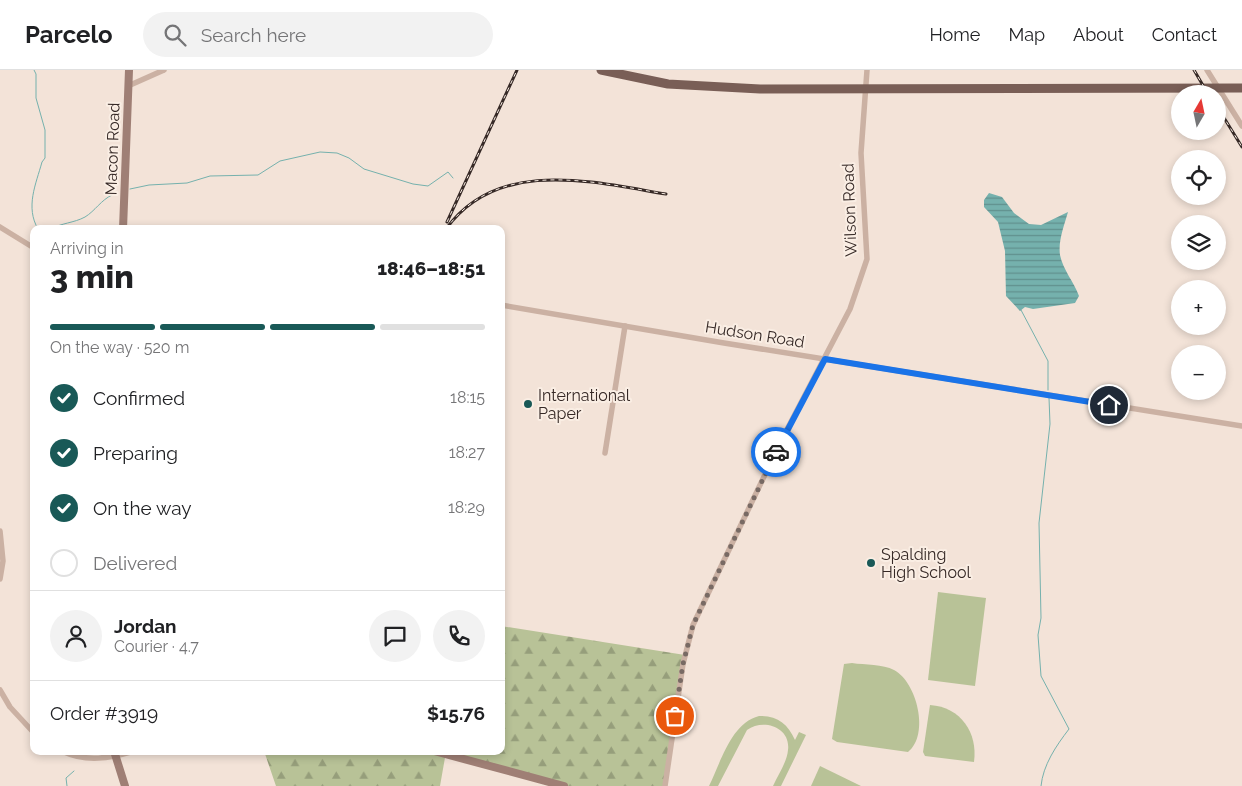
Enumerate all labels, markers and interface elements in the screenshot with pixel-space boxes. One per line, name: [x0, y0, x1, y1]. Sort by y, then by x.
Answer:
search box: [143, 12, 493, 57]
text: Parcelo: [25, 20, 113, 49]
icon: search: [161, 21, 189, 49]
text: Search here: [201, 24, 306, 46]
text: Home: [929, 24, 980, 45]
text: Map: [1008, 24, 1045, 45]
text: About: [1073, 24, 1124, 45]
text: Contact: [1152, 24, 1217, 45]
north arrow: [1171, 85, 1226, 140]
map controls: [1171, 85, 1226, 400]
street label: Macon Road: [101, 102, 124, 196]
button: locate: [1171, 150, 1226, 205]
street label: Wilson Road: [838, 163, 861, 257]
button: layers: [1171, 215, 1226, 270]
text: Arriving in: [50, 239, 124, 258]
text: 18:46–18:51: [377, 257, 485, 279]
text: 3 min: [50, 258, 134, 295]
button: +: [1171, 280, 1226, 335]
street label: Hudson Road: [704, 317, 806, 352]
text: On the way · 520 m: [50, 338, 189, 357]
button: −: [1171, 345, 1226, 400]
icon: check: [50, 384, 78, 412]
pin: [1088, 384, 1130, 426]
place label: International Paper: [538, 386, 631, 423]
text: Confirmed: [93, 387, 185, 409]
text: 18:15: [450, 388, 485, 407]
icon: home: [1095, 391, 1123, 419]
marker: International Paper: [522, 398, 534, 410]
courier: [751, 427, 801, 477]
icon: car: [762, 438, 790, 466]
icon: check: [50, 439, 78, 467]
text: Preparing: [93, 442, 178, 464]
text: 18:27: [449, 443, 485, 462]
icon: check: [50, 494, 78, 522]
text: On the way: [93, 497, 192, 519]
text: 18:29: [448, 498, 485, 517]
place label: Spalding High School: [881, 545, 971, 582]
text: Delivered: [93, 552, 177, 574]
marker: Spalding High School: [865, 557, 877, 569]
button: person: [50, 610, 102, 662]
button: chat: [369, 610, 421, 662]
button: phone: [433, 610, 485, 662]
text: Jordan: [114, 615, 177, 637]
text: Courier · 4.7: [114, 637, 199, 656]
pin: [654, 695, 696, 737]
text: Order #3919: [50, 702, 158, 724]
text: $15.76: [427, 702, 485, 724]
icon: bag: [661, 702, 689, 730]

